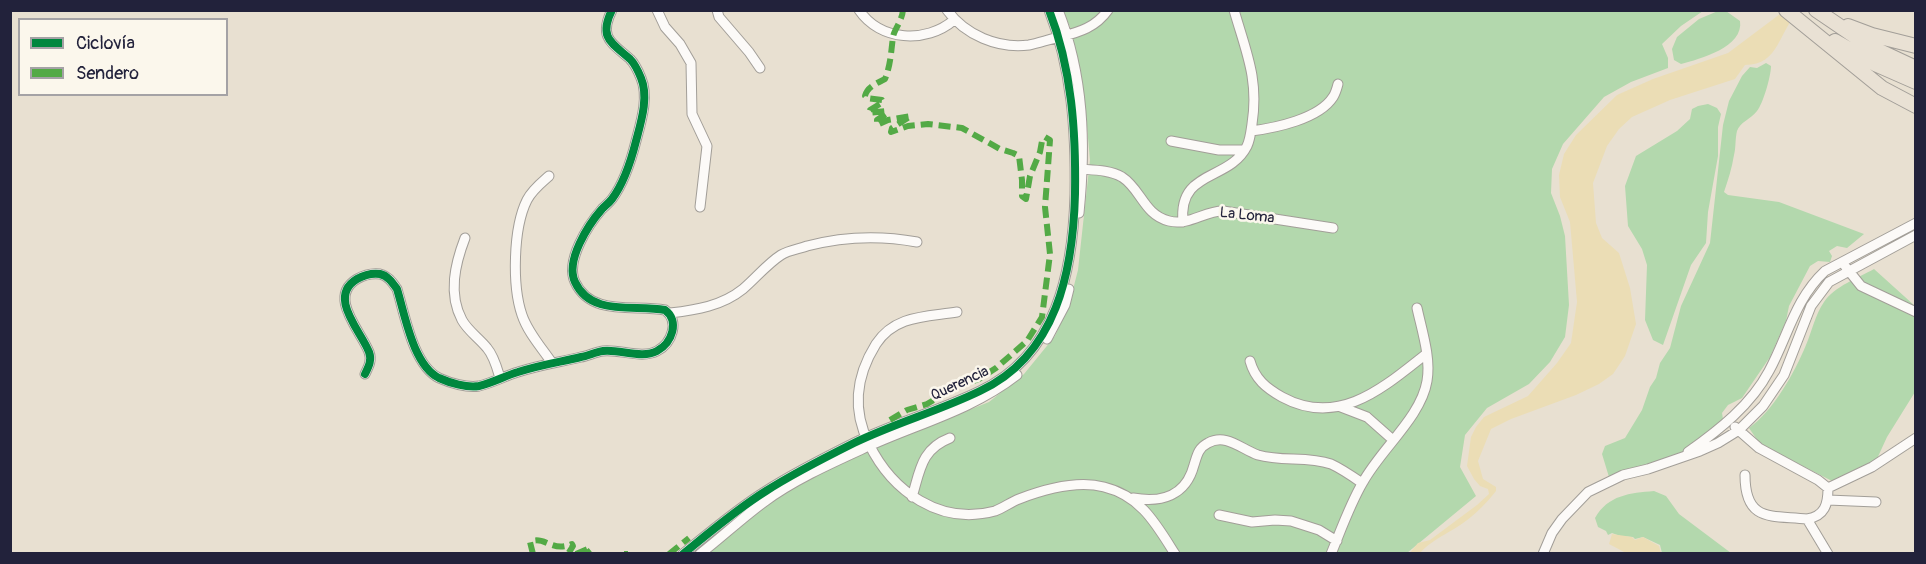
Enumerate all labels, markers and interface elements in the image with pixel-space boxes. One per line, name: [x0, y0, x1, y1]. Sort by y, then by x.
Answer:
legend: [18, 18, 228, 96]
text: Ciclovía: [76, 32, 135, 55]
text: Sendero: [76, 62, 139, 85]
street label: La Loma: [1219, 204, 1275, 228]
street label: Querencia: [928, 363, 992, 405]

